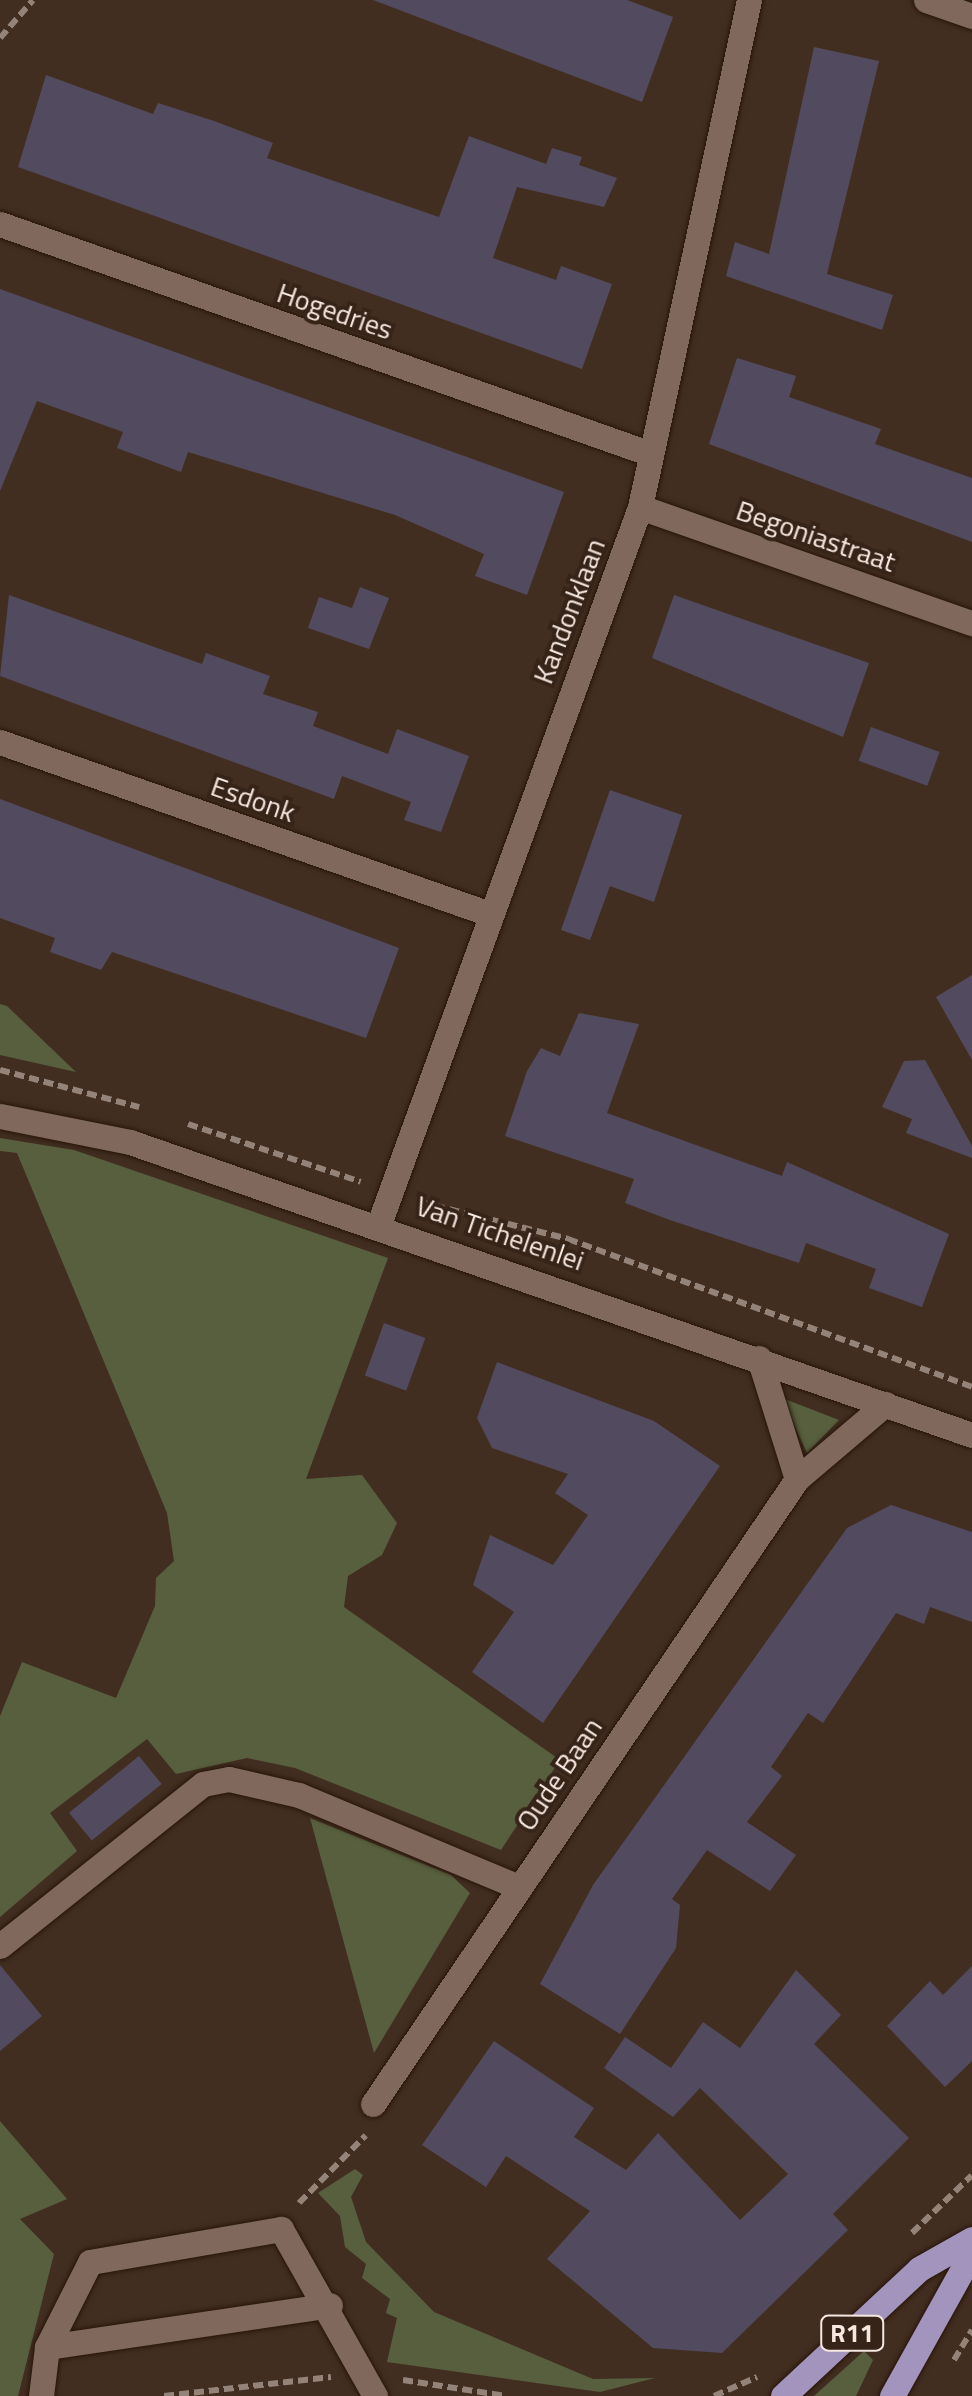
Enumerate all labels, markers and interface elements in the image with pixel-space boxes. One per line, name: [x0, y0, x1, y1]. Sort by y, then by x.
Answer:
street label: Hogedries: [273, 276, 397, 346]
street label: Begoniastraat: [732, 493, 900, 579]
street label: Kandonklaan: [526, 534, 612, 688]
street label: Esdonk: [207, 769, 299, 829]
street label: Van Tichelenlei: [412, 1189, 588, 1277]
street label: Oude Baan: [509, 1711, 609, 1837]
road number: R11: [820, 2313, 884, 2353]

